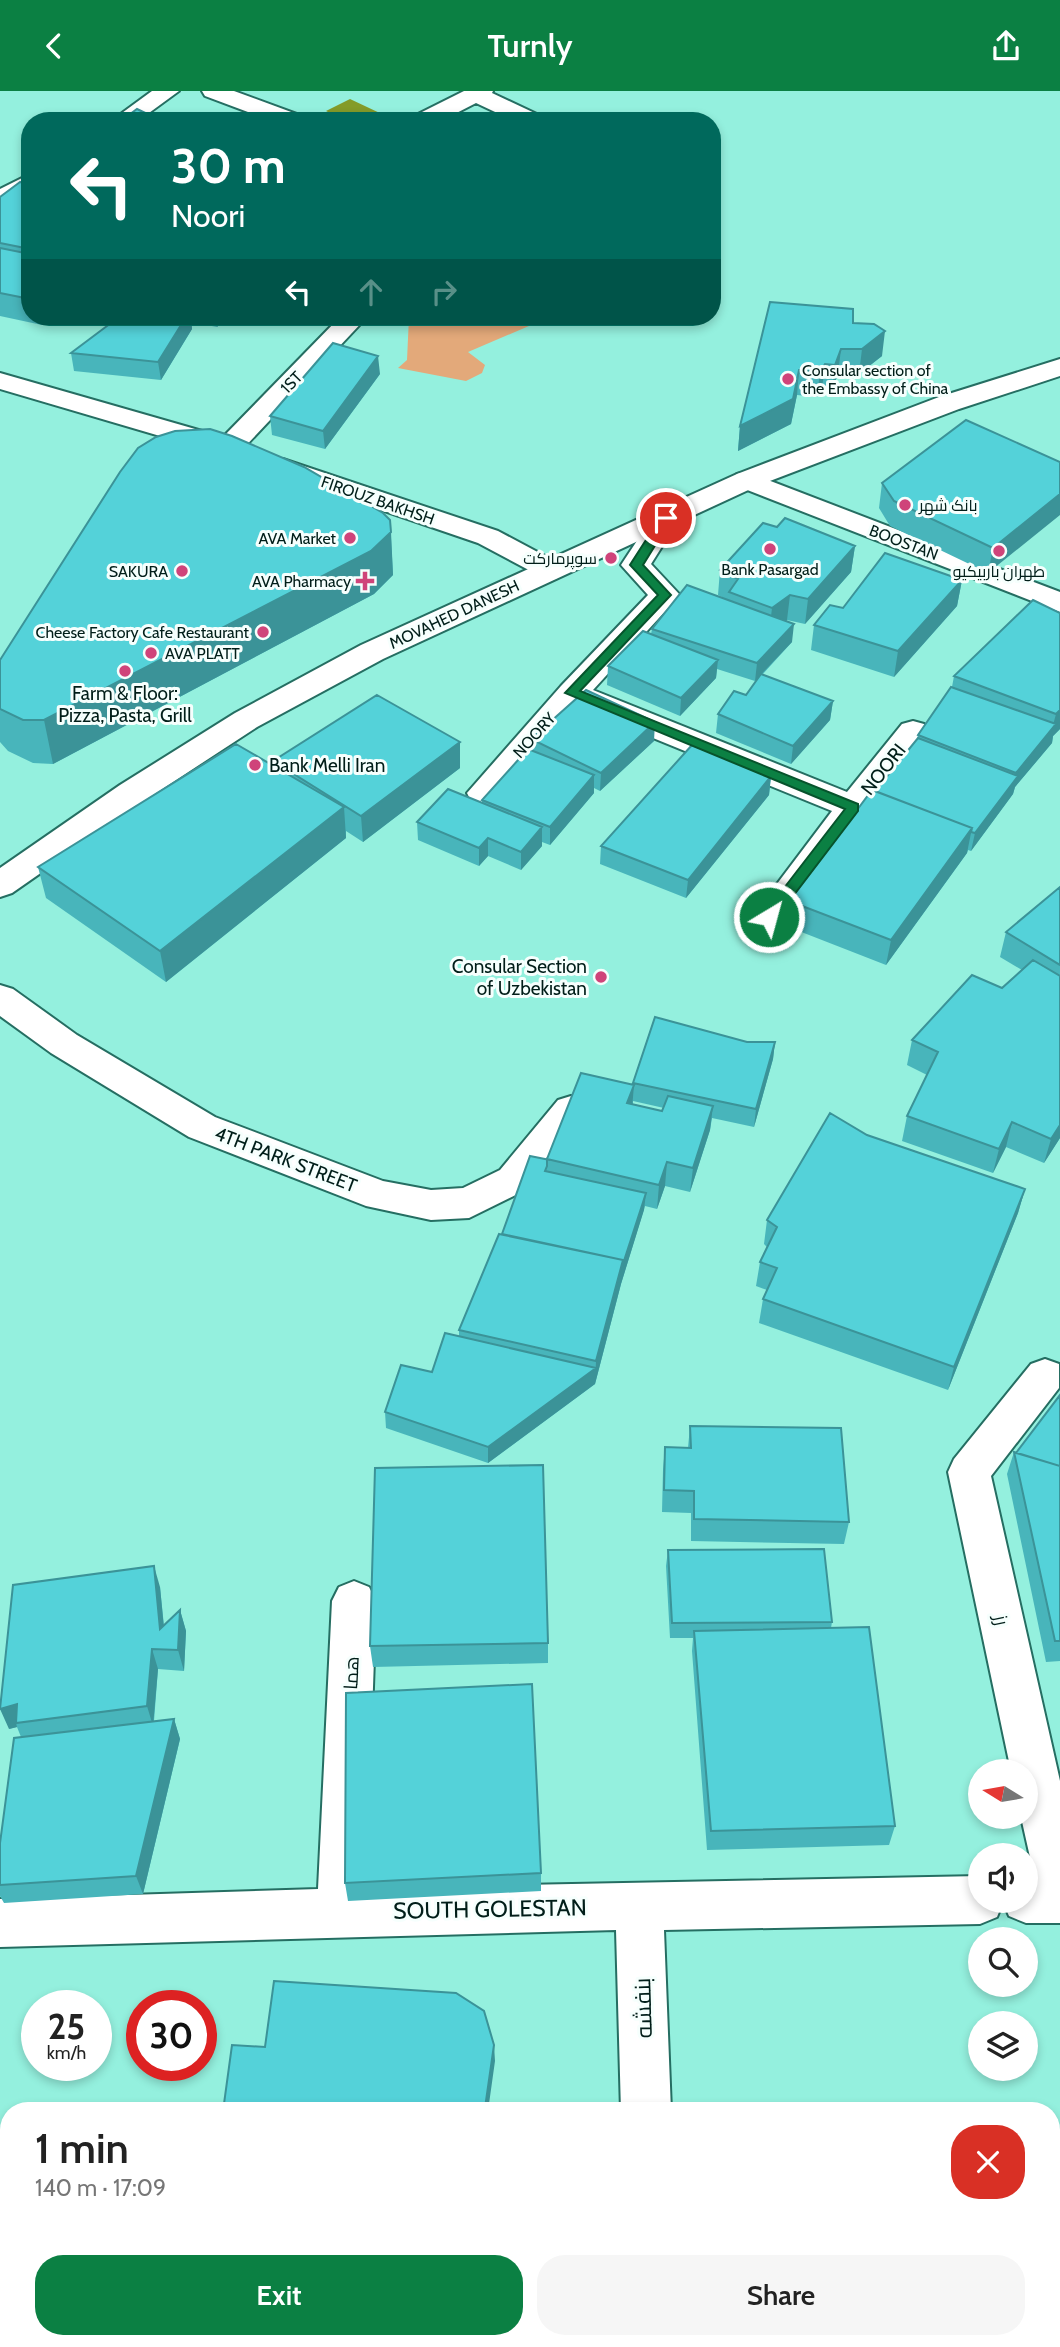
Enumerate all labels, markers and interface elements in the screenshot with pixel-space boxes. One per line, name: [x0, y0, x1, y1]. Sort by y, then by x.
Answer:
text: Turnly: [487, 26, 573, 65]
icon: back: [35, 27, 73, 65]
icon: share: [987, 27, 1025, 65]
text: 30 m: [171, 136, 286, 195]
icon: left: [56, 140, 147, 231]
text: Noori: [171, 196, 245, 235]
icon: left: [279, 273, 317, 311]
icon: ahead: [352, 273, 390, 311]
icon: right: [425, 273, 463, 311]
place label: Consular section of the Embassy of China: [802, 361, 949, 398]
street label: 1ST: [277, 367, 307, 397]
marker: Consular section of the Embassy of China: [780, 371, 796, 387]
street label: FIROUZ BAKHSH: [319, 472, 437, 529]
pin: [636, 488, 696, 548]
place label: بانک شهر: [918, 496, 978, 516]
marker: بانک شهر: [897, 497, 913, 513]
icon: arrive: [647, 499, 685, 537]
street label: BOOSTAN: [867, 521, 941, 564]
place label: AVA Market: [258, 529, 337, 548]
marker: AVA Market: [342, 530, 358, 546]
marker: Bank Pasargad: [762, 541, 778, 557]
marker: طهران باربیکیو: [991, 543, 1007, 559]
place label: سوپرمارکت: [523, 549, 597, 570]
marker: سوپرمارکت: [603, 550, 619, 566]
place label: Bank Pasargad: [721, 560, 819, 579]
place label: SAKURA: [109, 562, 168, 581]
place label: طهران باربیکیو: [953, 562, 1045, 582]
marker: SAKURA: [174, 563, 190, 579]
place label: AVA Pharmacy: [252, 572, 351, 591]
marker: AVA Pharmacy: [357, 573, 373, 589]
street label: MOVAHED DANESH: [386, 576, 522, 653]
place label: Cheese Factory Cafe Restaurant: [36, 623, 250, 642]
marker: Cheese Factory Cafe Restaurant: [255, 624, 271, 640]
place label: AVA PLATT: [165, 644, 240, 663]
marker: AVA PLATT: [143, 645, 159, 661]
marker: Farm & Floor: Pizza, Pasta, Grill: [117, 663, 133, 679]
place label: Farm & Floor: Pizza, Pasta, Grill: [58, 682, 192, 727]
street label: NOORY: [509, 708, 560, 762]
street label: NOORI: [856, 739, 911, 800]
place label: Bank Melli Iran: [269, 754, 385, 777]
marker: Bank Melli Iran: [247, 757, 263, 773]
position arrow: [732, 880, 806, 954]
place label: Consular Section of Uzbekistan: [452, 955, 587, 1000]
marker: Consular Section of Uzbekistan: [593, 969, 609, 985]
street label: 4TH PARK STREET: [211, 1122, 360, 1197]
street label: رز: [989, 1612, 1014, 1627]
street label: هما: [339, 1656, 364, 1690]
north arrow: [968, 1759, 1038, 1829]
map controls: [968, 1759, 1038, 2081]
button: sound: [968, 1843, 1038, 1913]
street label: SOUTH GOLESTAN: [393, 1893, 587, 1925]
button: search: [968, 1927, 1038, 1997]
street label: بنفشه: [628, 1977, 658, 2039]
speed limit sign: 30: [126, 1990, 217, 2081]
text: 25: [48, 2005, 85, 2048]
button: layers: [968, 2011, 1038, 2081]
text: km/h: [47, 2042, 86, 2064]
text: 1 min: [35, 2122, 129, 2174]
button: close: [951, 2125, 1025, 2199]
text: 140 m · 17:09: [35, 2174, 166, 2202]
button: Exit: [35, 2255, 523, 2335]
button: Share: [537, 2255, 1025, 2335]

